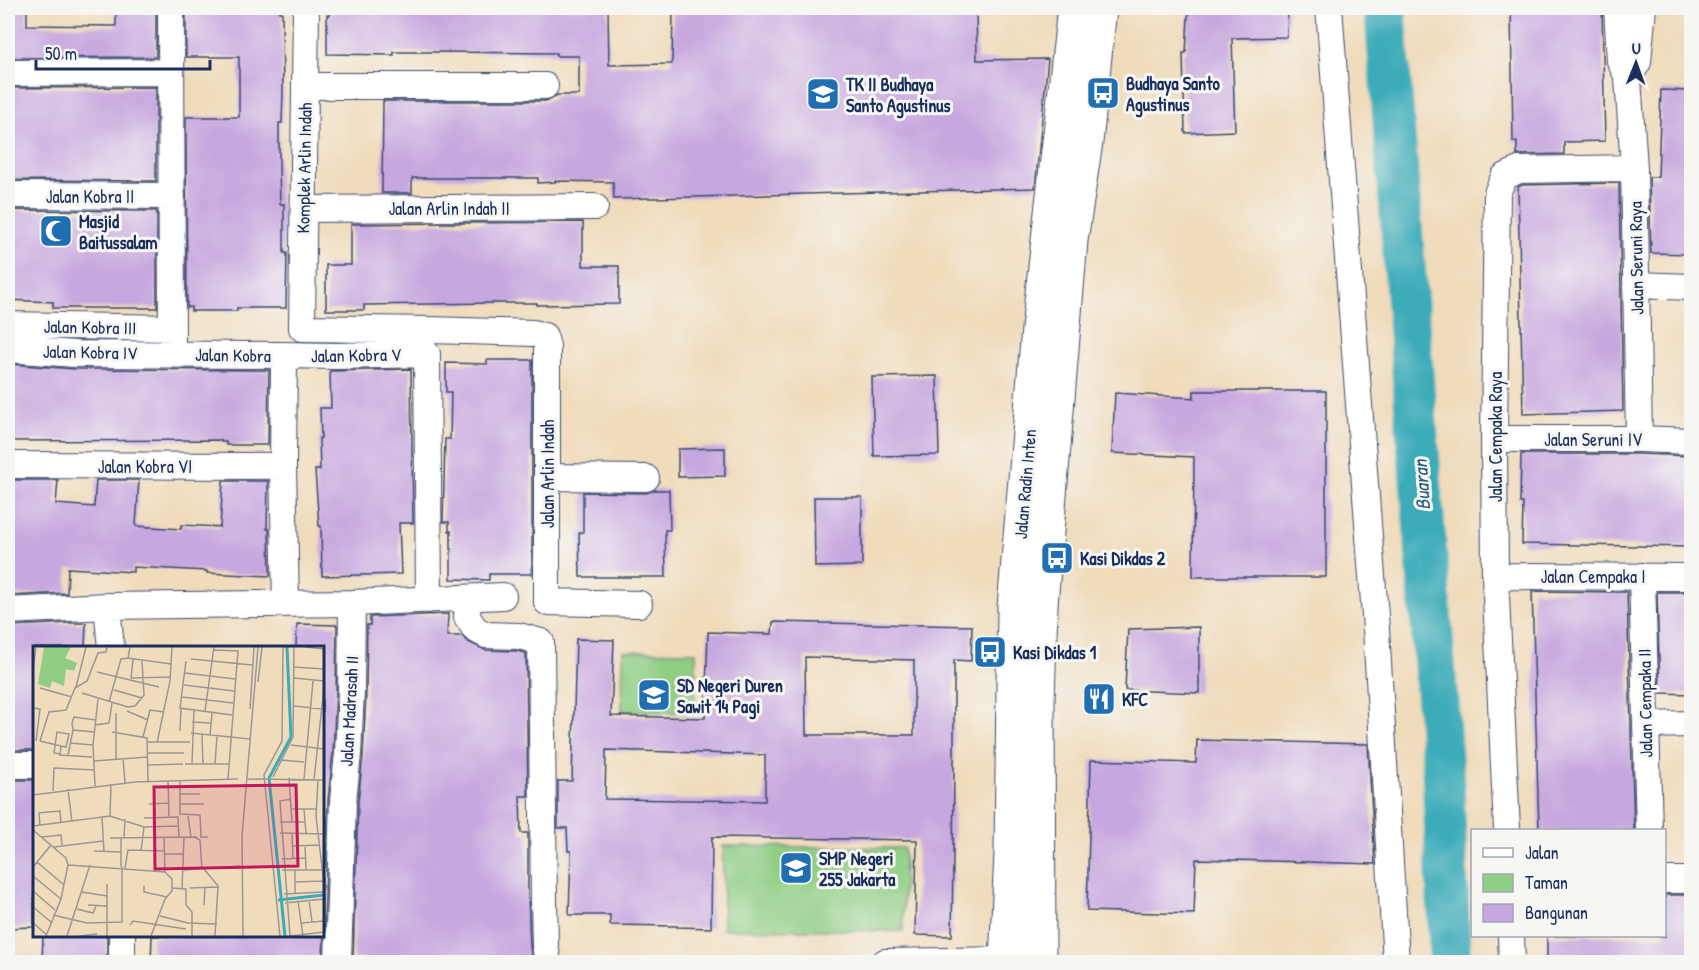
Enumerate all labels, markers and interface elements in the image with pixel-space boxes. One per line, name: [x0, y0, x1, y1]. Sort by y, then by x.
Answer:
scale bar: [36, 33, 210, 71]
north arrow: [1606, 33, 1666, 93]
text: U: [1632, 37, 1641, 59]
text: 50 m: [45, 41, 77, 66]
place label: Budhaya Santo Agustinus: [1126, 71, 1220, 118]
place label: TK II Budhaya Santo Agustinus: [845, 72, 951, 119]
bus stop icon: Budhaya Santo Agustinus: [1085, 75, 1121, 111]
school or university icon: TK II Budhaya Santo Agustinus: [805, 76, 841, 112]
street label: Komplek Arlin Indah: [290, 102, 318, 234]
street label: Jalan Kobra II: [46, 184, 134, 209]
street label: Jalan Arlin Indah II: [388, 196, 510, 221]
street label: Jalan Seruni Raya: [1623, 201, 1649, 315]
place label: Masjid Baitussalam: [79, 209, 158, 255]
mosque icon: Masjid Baitussalam: [38, 213, 74, 249]
street label: Jalan Kobra III: [43, 314, 137, 340]
street label: Jalan Kobra IV: [43, 339, 138, 365]
street label: Jalan Kobra: [195, 342, 271, 368]
street label: Jalan Kobra V: [311, 342, 402, 368]
street label: Jalan Cempaka Raya: [1483, 372, 1508, 502]
street label: Jalan Arlin Indah: [535, 419, 560, 528]
street label: Jalan Seruni IV: [1544, 427, 1643, 452]
street label: Jalan Radin Inten: [1008, 428, 1042, 540]
street label: Jalan Kobra VI: [98, 454, 192, 479]
water label: Buaran: [1406, 457, 1436, 511]
bus stop icon: Kasi Dikdas 2: [1039, 540, 1075, 576]
place label: Kasi Dikdas 2: [1080, 546, 1166, 571]
street label: Jalan Cempaka I: [1541, 564, 1645, 589]
bus stop icon: Kasi Dikdas 1: [972, 634, 1008, 670]
place label: Kasi Dikdas 1: [1013, 640, 1097, 665]
inset map: [33, 646, 324, 937]
street label: Jalan Cempaka II: [1632, 648, 1658, 758]
street label: Jalan Madrasah II: [334, 655, 364, 767]
place label: SD Negeri Duren Sawit 14 Pagi: [677, 673, 783, 720]
school or university icon: SD Negeri Duren Sawit 14 Pagi: [636, 677, 672, 713]
restaurant icon: KFC: [1081, 681, 1117, 717]
place label: KFC: [1122, 687, 1148, 712]
legend: [1471, 829, 1666, 937]
text: Jalan: [1525, 840, 1559, 865]
place label: SMP Negeri 255 Jakarta: [819, 846, 896, 892]
school or university icon: SMP Negeri 255 Jakarta: [778, 850, 814, 886]
text: Taman: [1525, 870, 1568, 895]
text: Bangunan: [1525, 900, 1588, 925]

